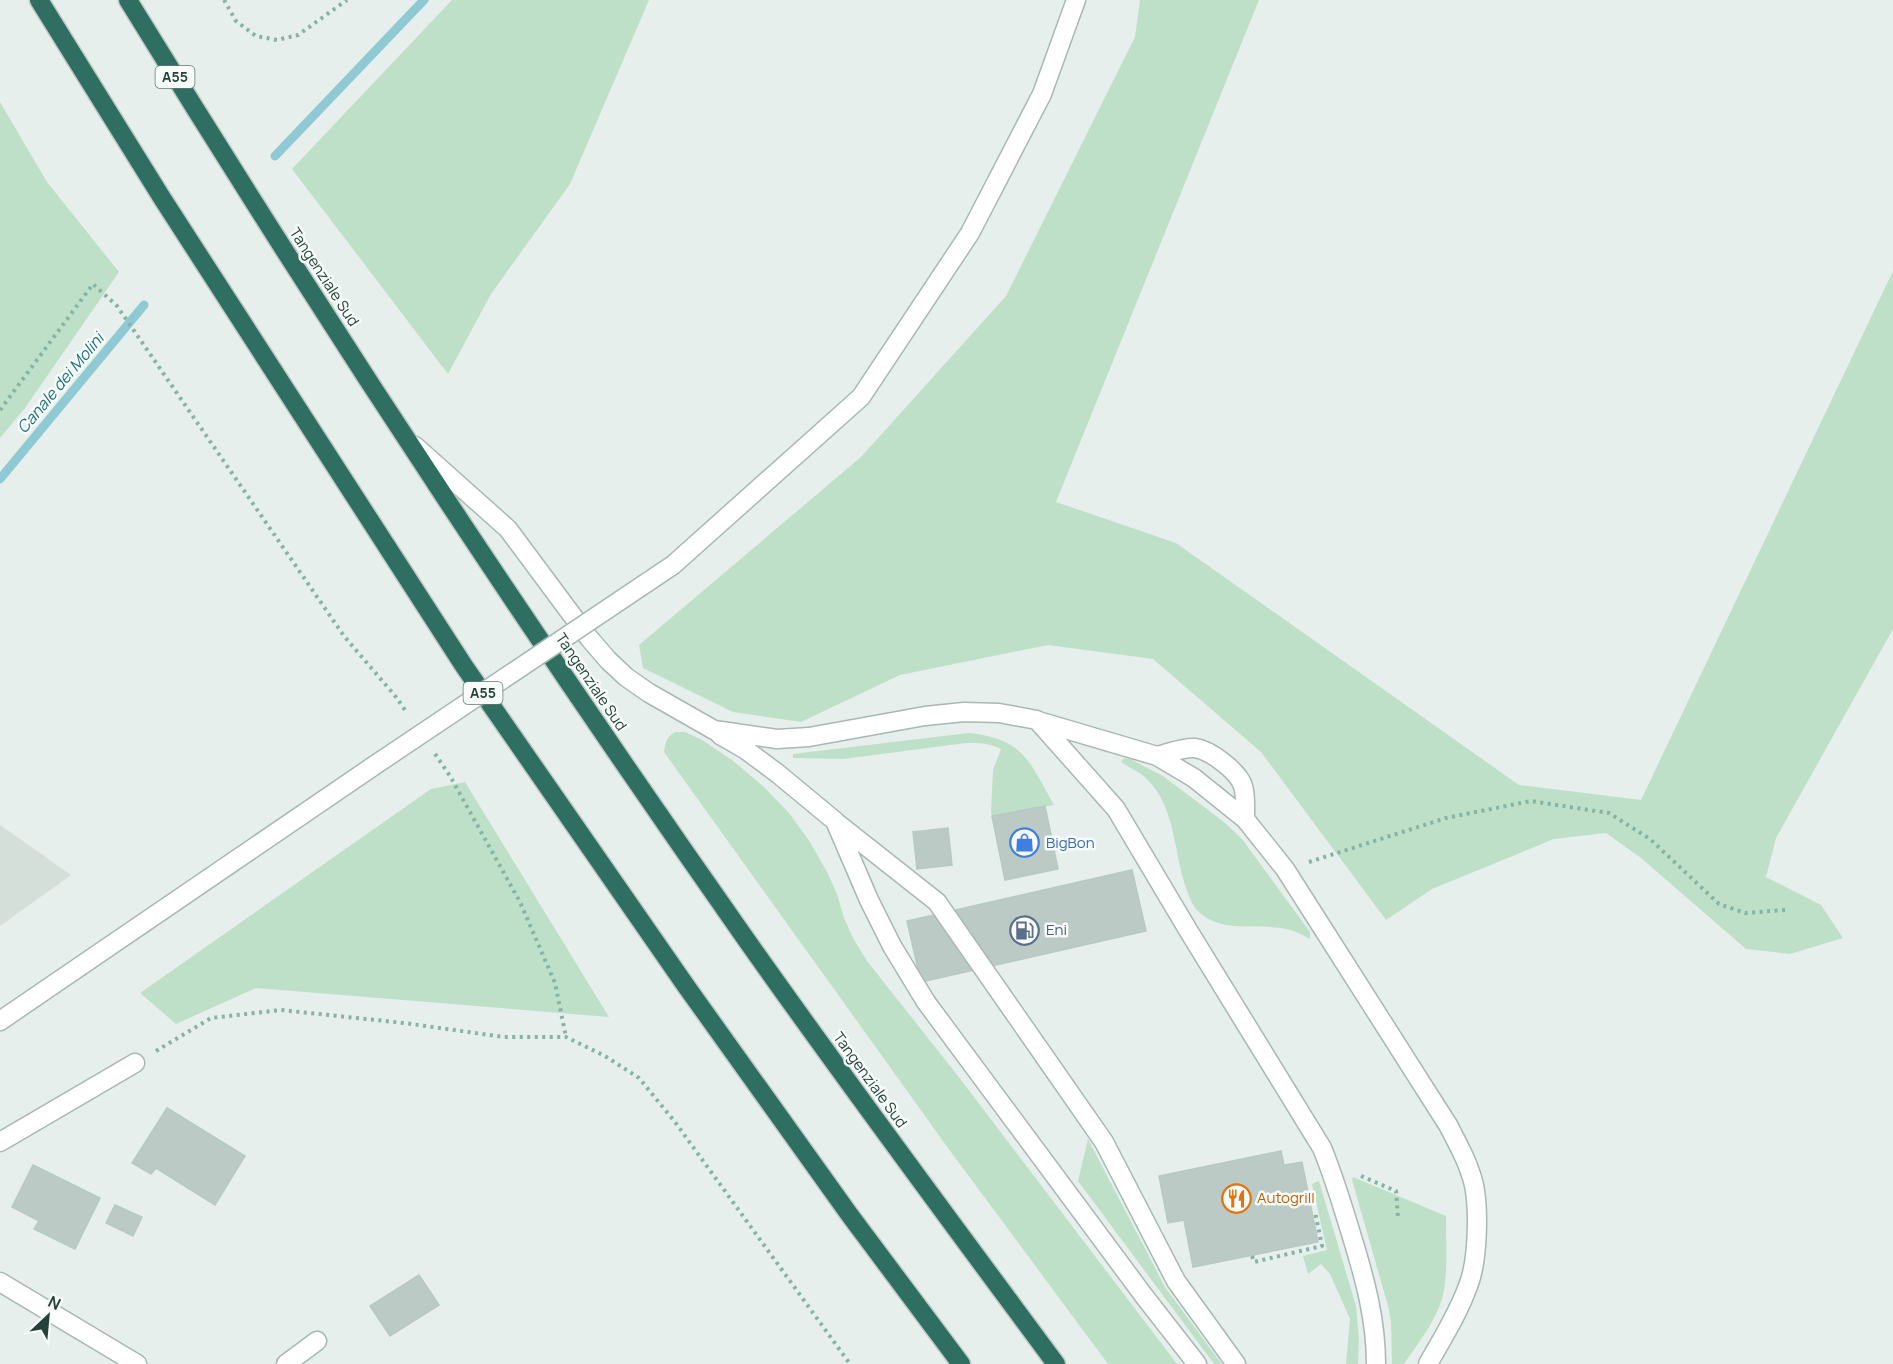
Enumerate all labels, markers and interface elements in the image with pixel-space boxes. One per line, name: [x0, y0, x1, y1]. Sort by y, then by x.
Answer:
road number: A55: [156, 66, 195, 88]
street label: Tangenziale Sud: [285, 223, 364, 330]
water label: Canale dei Molini: [12, 327, 110, 438]
street label: Tangenziale Sud: [551, 629, 632, 735]
road number: A55: [464, 682, 502, 704]
shop icon: BigBon: [1009, 827, 1041, 859]
place label: BigBon: [1046, 832, 1095, 853]
fuel station icon: Eni: [1009, 914, 1041, 946]
place label: Eni: [1046, 919, 1067, 940]
street label: Tangenziale Sud: [829, 1028, 912, 1132]
restaurant icon: Autogrill: [1220, 1182, 1252, 1214]
place label: Autogrill: [1257, 1187, 1315, 1208]
north arrow: [18, 1286, 78, 1346]
text: N: [45, 1290, 65, 1315]

